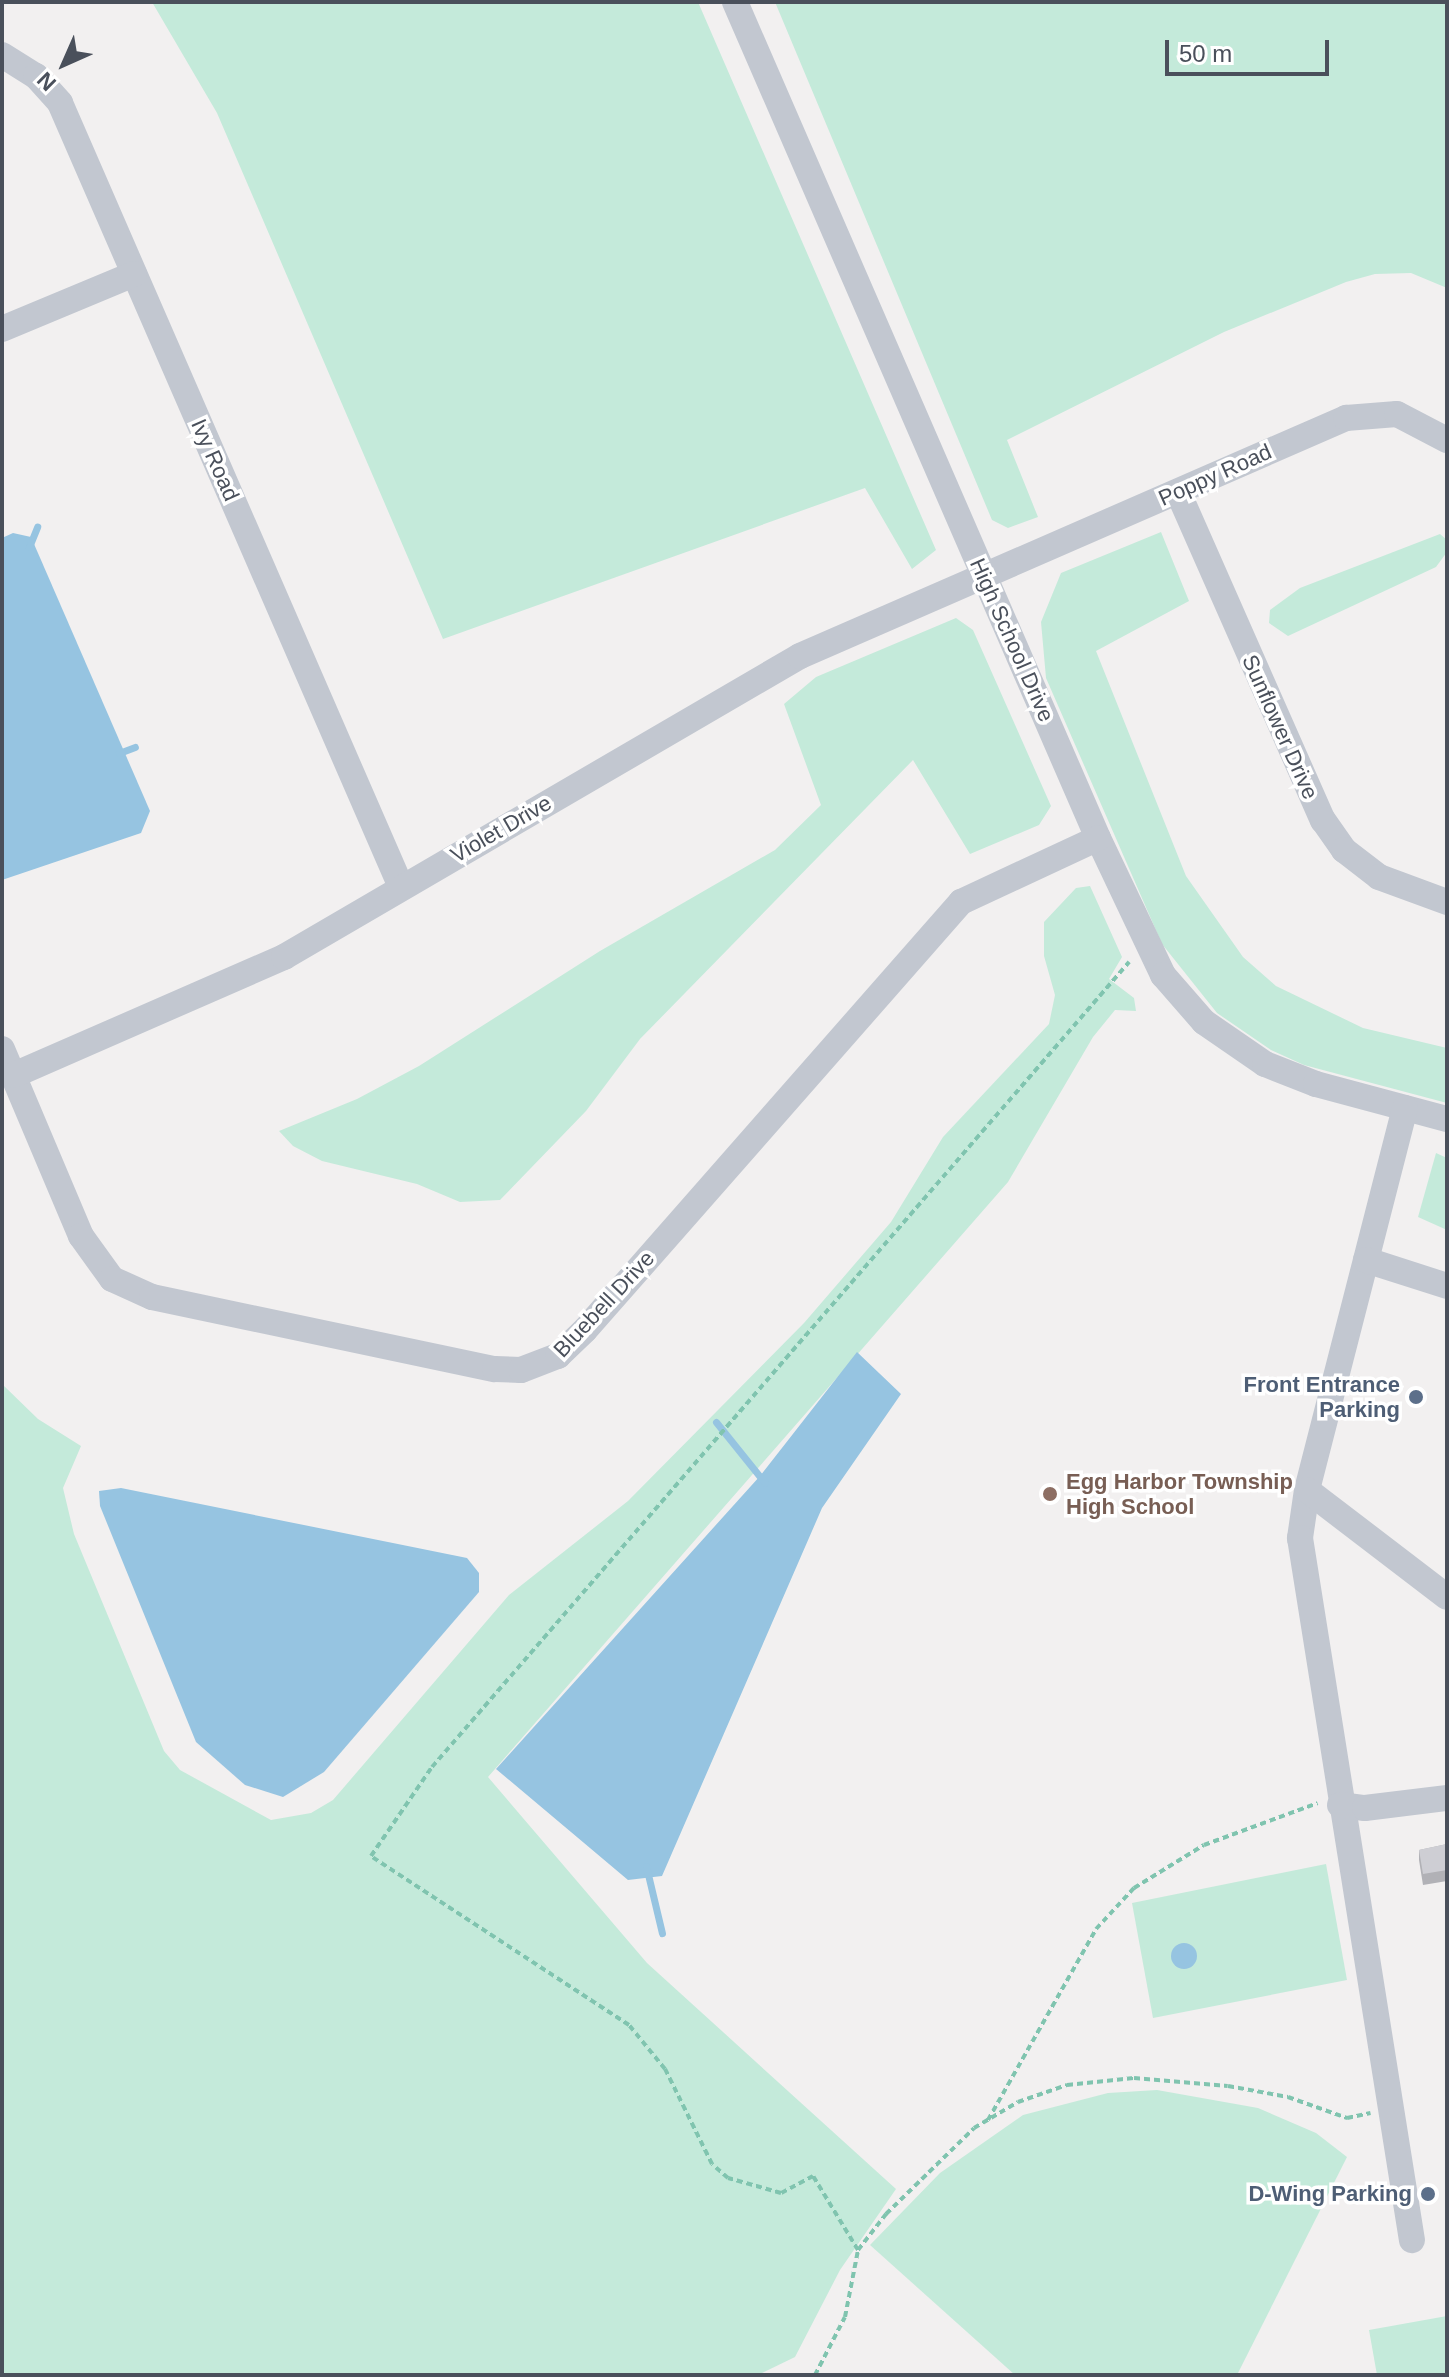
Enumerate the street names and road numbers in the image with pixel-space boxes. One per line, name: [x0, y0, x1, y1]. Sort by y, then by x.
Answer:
street label: Ivy Road: [185, 415, 245, 505]
street label: Poppy Road: [1154, 438, 1276, 512]
street label: High School Drive: [964, 554, 1060, 726]
street label: Sunflower Drive: [1236, 651, 1324, 803]
street label: Violet Drive: [446, 790, 556, 868]
street label: Bluebell Drive: [548, 1245, 660, 1363]

